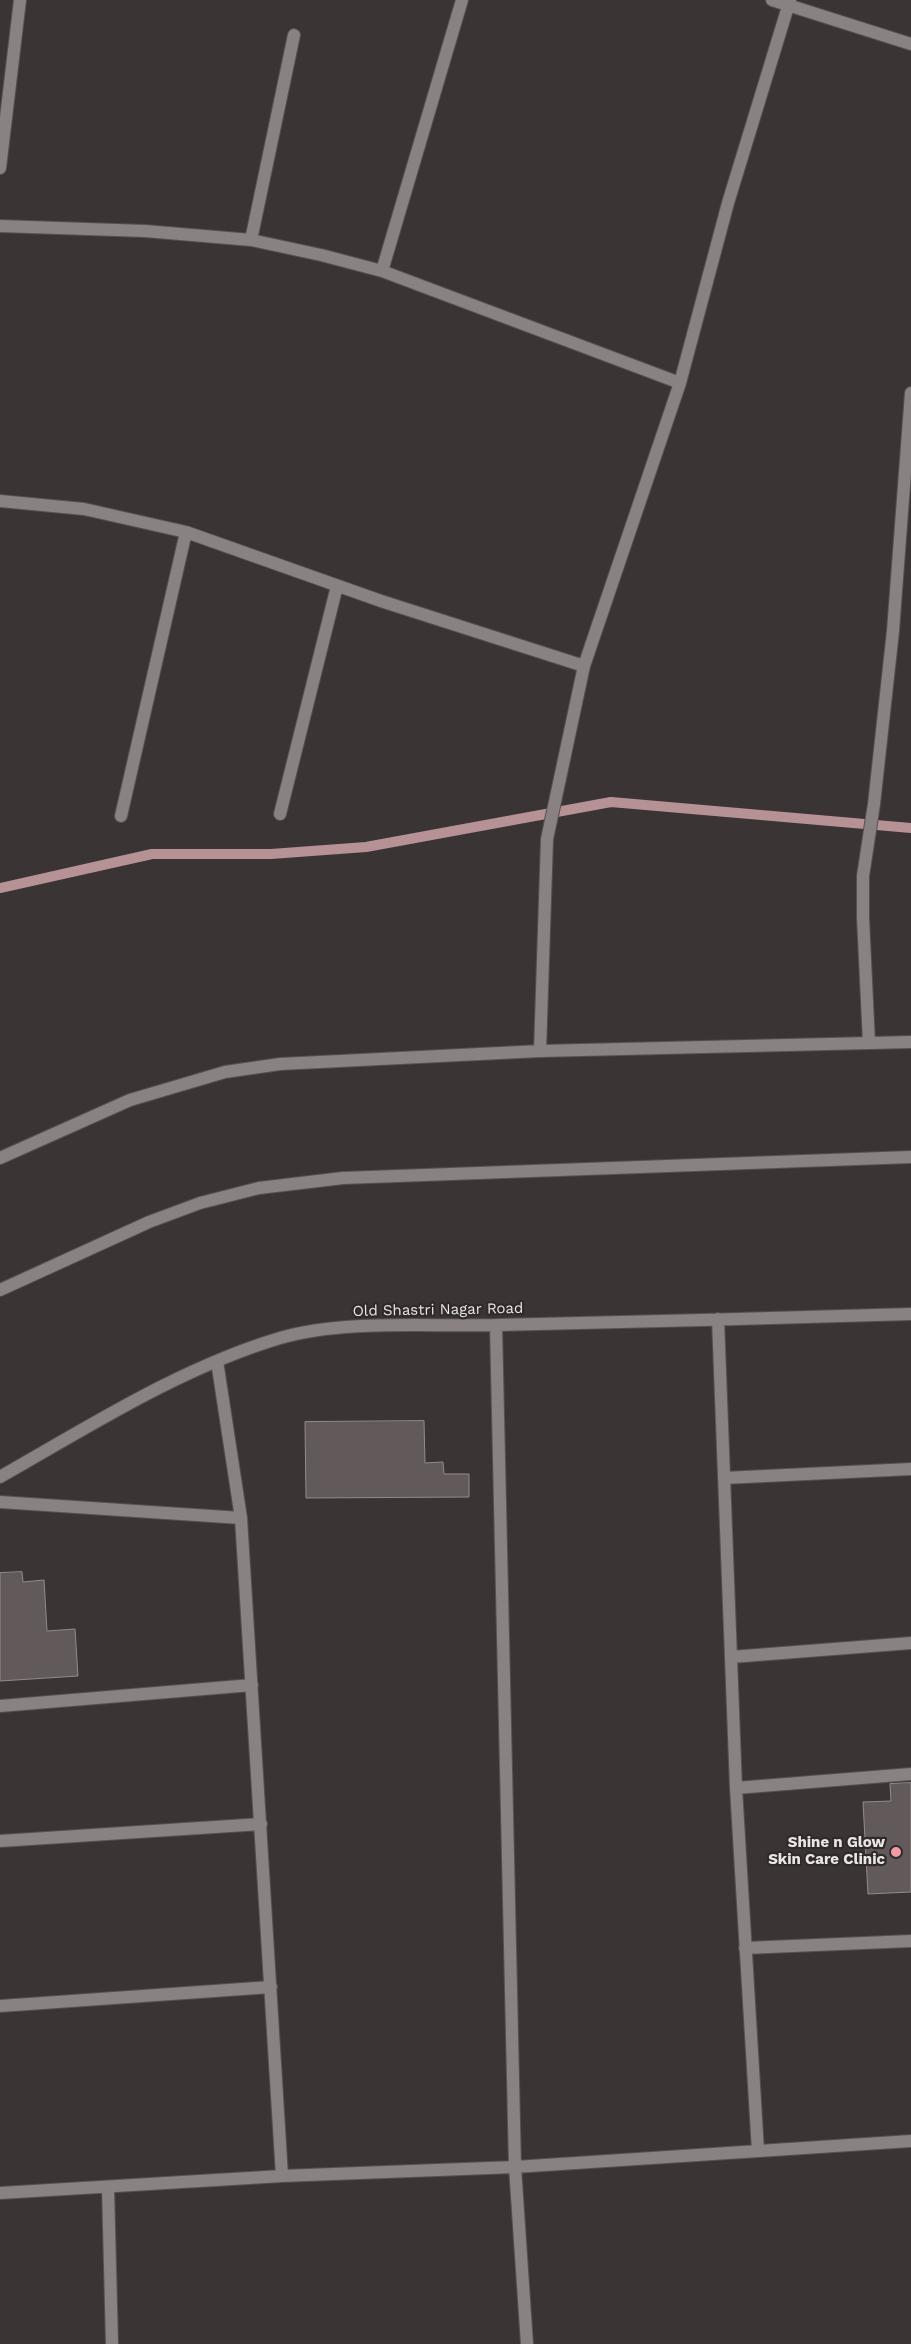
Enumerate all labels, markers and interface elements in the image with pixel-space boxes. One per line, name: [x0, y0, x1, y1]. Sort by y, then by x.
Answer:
street label: Old Shastri Nagar Road: [352, 1300, 524, 1320]
place label: Shine n Glow Skin Care Clinic: [768, 1834, 885, 1869]
marker: Shine n Glow Skin Care Clinic: [889, 1845, 903, 1859]

